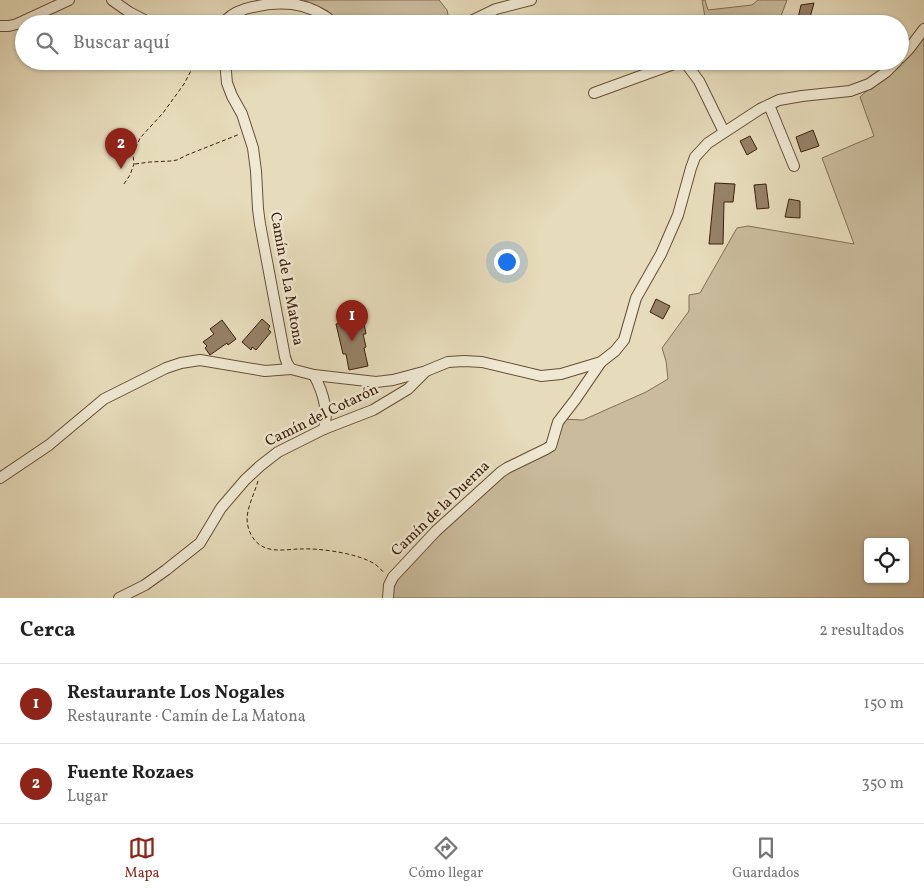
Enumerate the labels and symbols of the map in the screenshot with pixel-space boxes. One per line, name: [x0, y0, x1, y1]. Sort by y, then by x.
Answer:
pin: 2: [105, 128, 137, 169]
street label: Camín de La Matona: [264, 211, 308, 347]
your location: [494, 249, 520, 275]
pin: 1: [336, 300, 368, 341]
street label: Camín del Cotarón: [262, 379, 382, 453]
street label: Camín de la Duerna: [387, 456, 495, 562]

